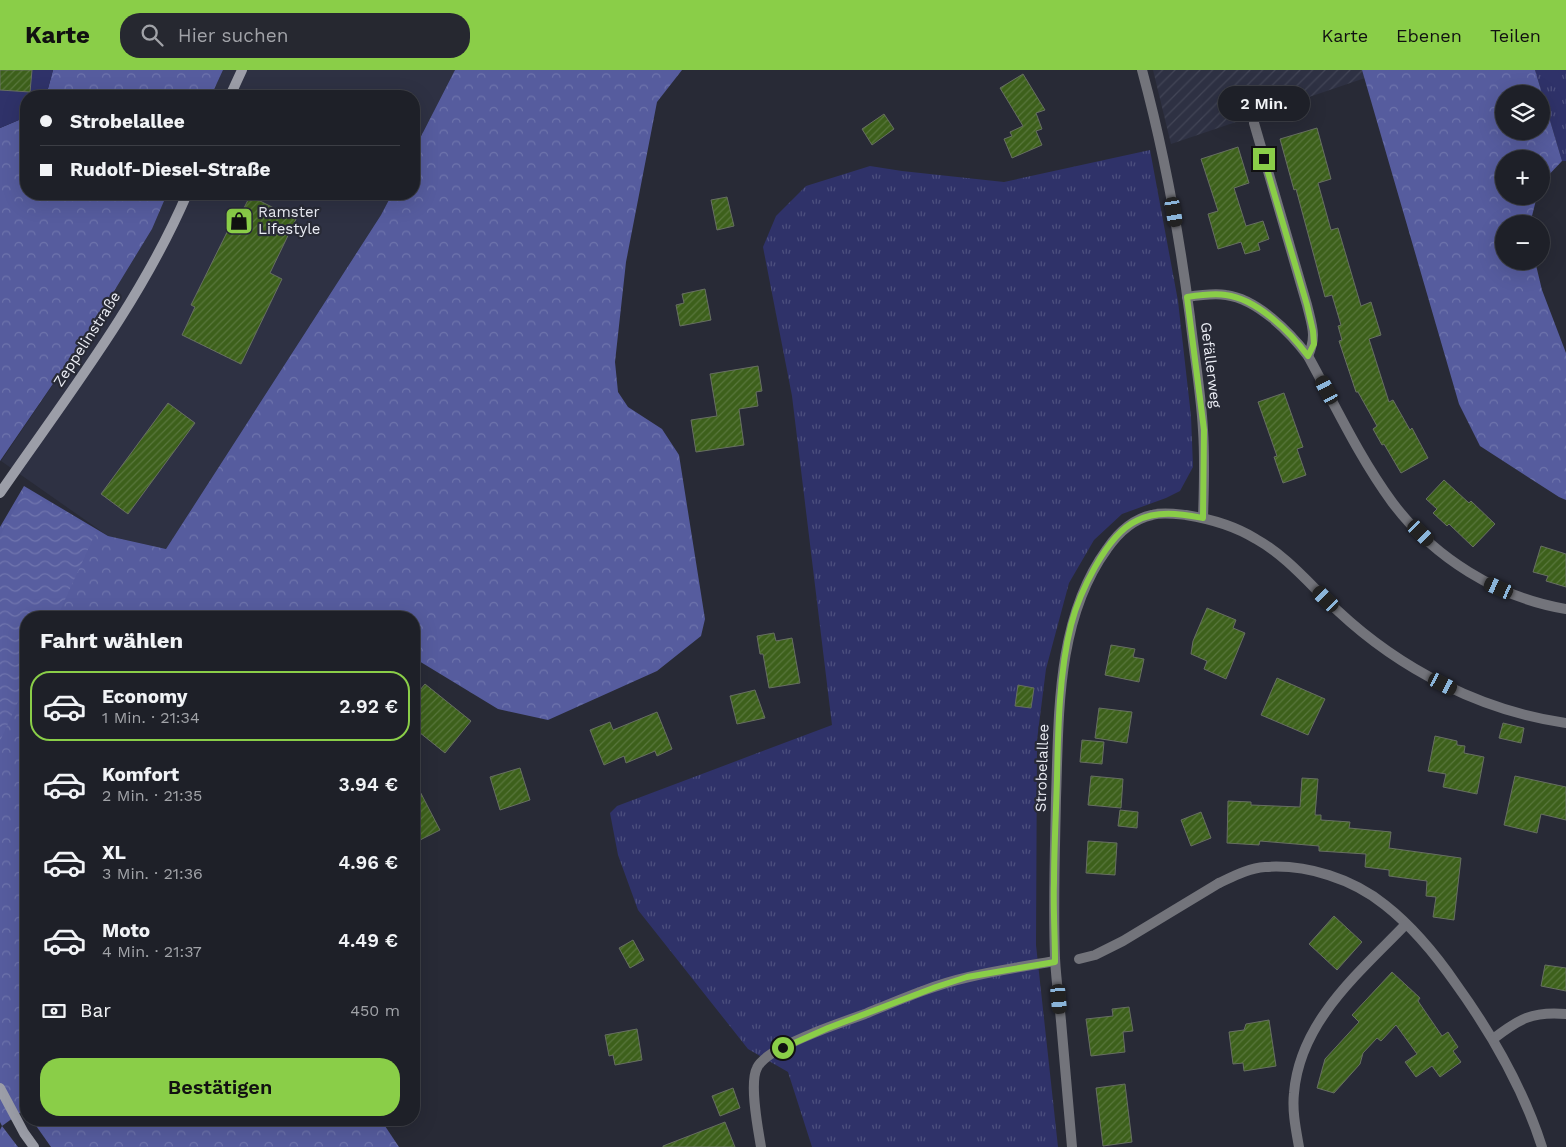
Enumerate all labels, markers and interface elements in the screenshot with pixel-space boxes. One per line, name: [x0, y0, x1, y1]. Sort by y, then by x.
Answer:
search box: [120, 13, 470, 58]
text: Karte: [25, 21, 90, 49]
icon: search: [138, 21, 166, 49]
text: Hier suchen: [178, 24, 288, 47]
text: Karte: [1322, 25, 1368, 46]
text: Ebenen: [1396, 25, 1462, 46]
text: Teilen: [1490, 25, 1541, 46]
map controls: [1495, 85, 1550, 270]
button: layers: [1495, 85, 1550, 140]
callout: 2 Min.: [1218, 87, 1310, 122]
text: 2 Min.: [1240, 94, 1288, 113]
text: Strobelallee: [70, 110, 185, 133]
route end: [1253, 148, 1275, 170]
button: +: [1495, 150, 1550, 205]
text: Rudolf-Diesel-Straße: [70, 158, 271, 181]
car: [1164, 196, 1183, 228]
place label: Ramster Lifestyle: [258, 203, 320, 238]
shop icon: Ramster Lifestyle: [224, 206, 254, 236]
button: −: [1495, 215, 1550, 270]
street label: Zeppelinstraße: [50, 288, 124, 390]
street label: Gefällerweg: [1197, 321, 1225, 409]
car: [1313, 373, 1340, 407]
car: [1405, 517, 1436, 549]
car: [1482, 575, 1515, 601]
car: [1310, 583, 1342, 615]
text: Fahrt wählen: [40, 628, 183, 653]
car: [1426, 671, 1459, 697]
icon: car: [42, 684, 87, 729]
text: Economy: [102, 685, 187, 708]
text: 2.92 €: [339, 695, 398, 718]
text: 1 Min. · 21:34: [102, 708, 200, 727]
street label: Strobelallee: [1031, 724, 1053, 812]
icon: car: [42, 762, 87, 807]
text: Komfort: [102, 763, 179, 786]
text: 3.94 €: [339, 773, 398, 796]
text: 2 Min. · 21:35: [102, 786, 202, 805]
icon: car: [42, 840, 87, 885]
text: XL: [102, 841, 126, 864]
text: 4.96 €: [338, 851, 398, 874]
text: 3 Min. · 21:36: [102, 864, 203, 883]
icon: car: [42, 918, 87, 963]
text: Moto: [102, 919, 150, 942]
text: 4.49 €: [338, 929, 398, 952]
text: 4 Min. · 21:37: [102, 942, 202, 961]
car: [1050, 983, 1067, 1015]
icon: cash: [40, 997, 68, 1025]
text: Bar: [80, 999, 111, 1022]
text: 450 m: [350, 1001, 400, 1020]
route start: [772, 1037, 794, 1059]
button: Bestätigen: [40, 1058, 400, 1116]

